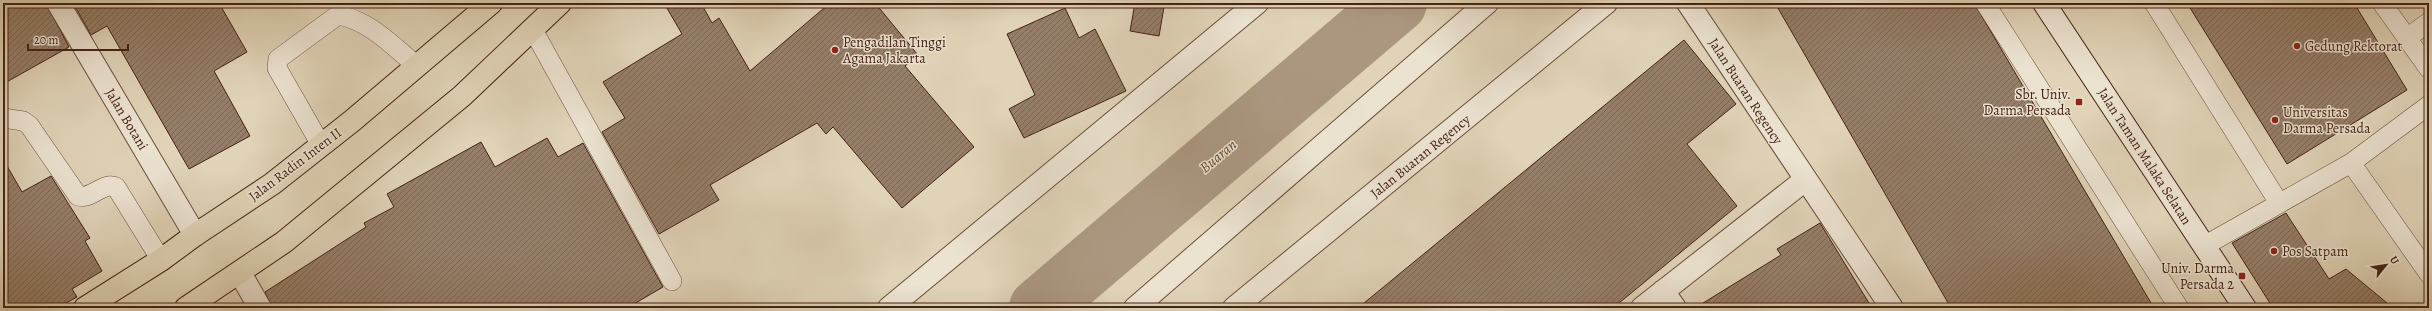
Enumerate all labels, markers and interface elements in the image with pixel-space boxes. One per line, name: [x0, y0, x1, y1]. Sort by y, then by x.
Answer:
scale bar: [28, 26, 128, 52]
text: 20 m: [34, 32, 58, 48]
place label: Pengadilan Tinggi Agama Jakarta: [842, 33, 946, 68]
street label: Jalan Buaran Regency: [1704, 34, 1787, 149]
place label: Gedung Rektorat: [2305, 37, 2403, 56]
marker: Gedung Rektorat: [2292, 41, 2302, 51]
marker: Pengadilan Tinggi Agama Jakarta: [830, 45, 840, 55]
street label: Jalan Taman Malaka Selatan: [2093, 84, 2196, 229]
street label: Jalan Botani: [101, 85, 153, 154]
place label: Sbr. Univ. Darma Persada: [1983, 85, 2071, 120]
marker: Sbr. Univ. Darma Persada: [2074, 97, 2084, 107]
place label: Universitas Darma Persada: [2283, 103, 2371, 138]
street label: Jalan Buaran Regency: [1366, 110, 1475, 203]
marker: Universitas Darma Persada: [2270, 115, 2280, 125]
street label: Jalan Radin Inten II: [245, 123, 346, 206]
water label: Buaran: [1195, 135, 1241, 177]
place label: Pos Satpam: [2282, 242, 2349, 261]
north arrow: [2366, 245, 2406, 285]
marker: Pos Satpam: [2269, 246, 2279, 256]
text: U: [2386, 253, 2403, 268]
place label: Univ. Darma Persada 2: [2161, 259, 2234, 294]
marker: Univ. Darma Persada 2: [2237, 271, 2247, 281]

